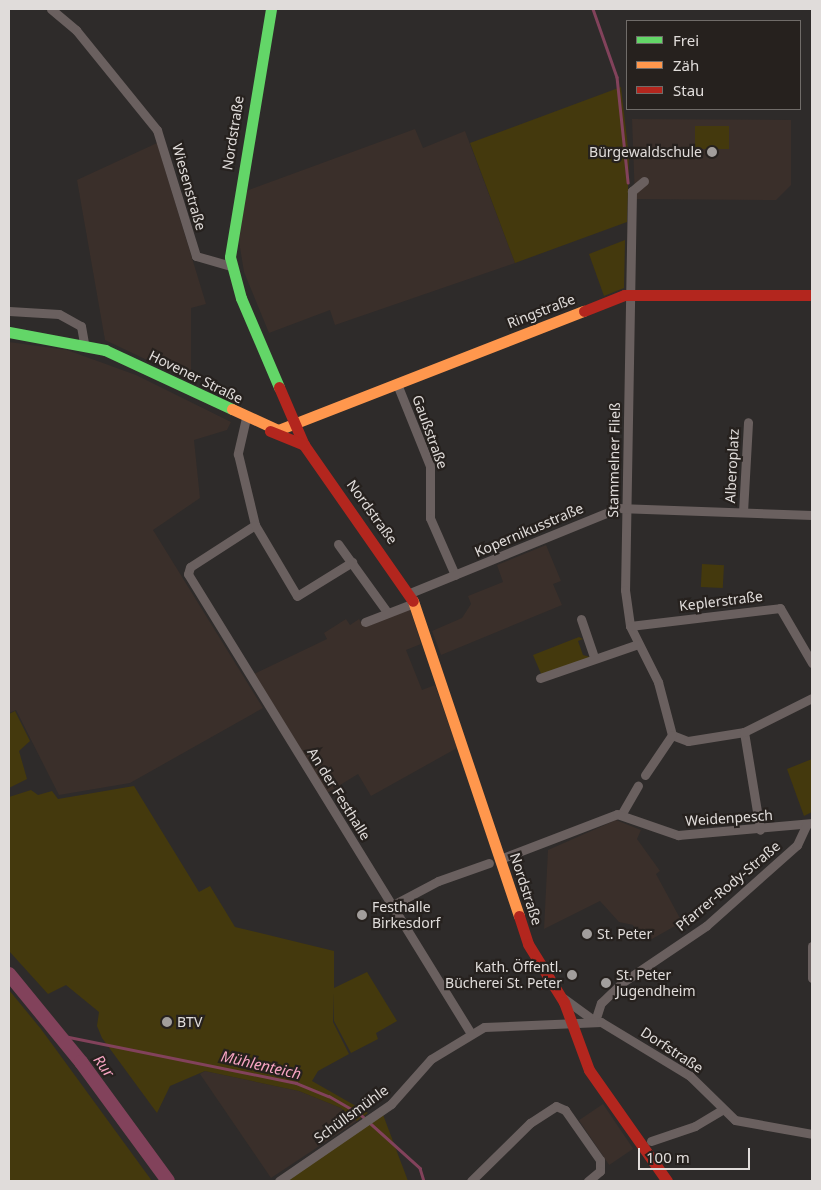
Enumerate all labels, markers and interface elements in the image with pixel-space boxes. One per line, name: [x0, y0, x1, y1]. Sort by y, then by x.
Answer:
legend: [626, 20, 801, 110]
text: Frei: [673, 30, 699, 50]
text: Zäh: [673, 55, 699, 75]
text: Stau: [673, 80, 704, 100]
street label: Nordstraße: [219, 95, 247, 171]
street label: Wiesenstraße: [169, 142, 209, 232]
place label: Bürgewaldschule: [589, 144, 702, 160]
marker: Bürgewaldschule: [706, 146, 718, 158]
street label: Ringstraße: [505, 290, 577, 332]
street label: Hovener Straße: [146, 347, 246, 407]
street label: Gaußstraße: [409, 393, 451, 471]
street label: Stammelner Fließ: [605, 402, 623, 518]
street label: Alberoplatz: [722, 428, 742, 504]
street label: Nordstraße: [343, 477, 401, 547]
street label: Kopernikusstraße: [472, 500, 586, 560]
street label: Keplerstraße: [678, 588, 764, 614]
street label: An der Festhalle: [304, 745, 374, 843]
street label: Weidenpesch: [685, 807, 773, 829]
street label: Pfarrer-Rody-Straße: [672, 838, 784, 934]
street label: Nordstraße: [506, 851, 546, 927]
place label: Festhalle Birkesdorf: [372, 899, 440, 932]
marker: Festhalle Birkesdorf: [356, 909, 368, 921]
place label: St. Peter: [597, 926, 652, 942]
marker: St. Peter: [581, 928, 593, 940]
place label: Kath. Öffentl. Bücherei St. Peter: [445, 959, 562, 992]
place label: St. Peter Jugendheim: [616, 967, 695, 1000]
marker: Kath. Öffentl. Bücherei St. Peter: [566, 969, 578, 981]
marker: St. Peter Jugendheim: [600, 977, 612, 989]
place label: BTV: [177, 1014, 202, 1030]
marker: BTV: [161, 1016, 173, 1028]
street label: Dorfstraße: [638, 1024, 706, 1076]
water label: Mühlenteich: [219, 1047, 303, 1083]
water label: Rur: [90, 1051, 118, 1081]
street label: Schüllsmühle: [311, 1081, 391, 1147]
scale bar: [641, 1138, 754, 1170]
text: 100 m: [646, 1147, 690, 1167]

